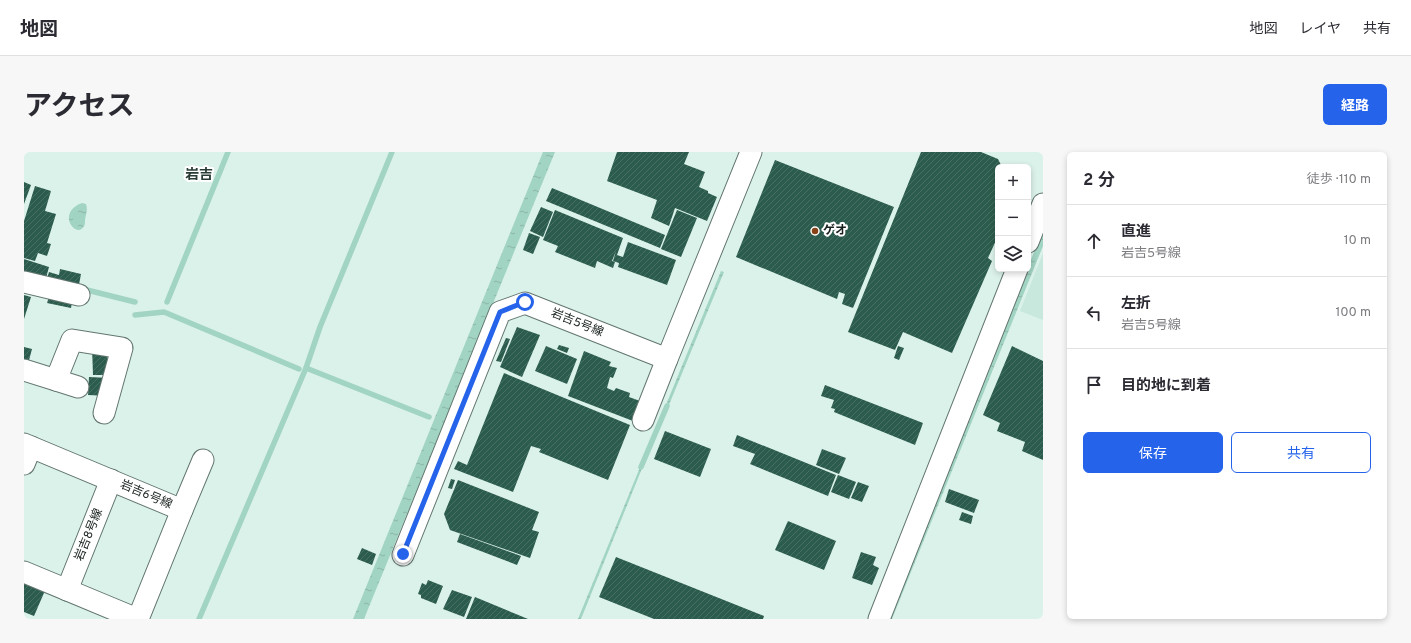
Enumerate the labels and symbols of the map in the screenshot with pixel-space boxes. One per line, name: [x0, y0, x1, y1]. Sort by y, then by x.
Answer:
district label: 岩吉: [185, 167, 213, 184]
place label: ゲオ: [823, 223, 847, 239]
marker: ゲオ: [810, 226, 820, 236]
route start: [516, 293, 534, 311]
street label: 岩吉5号線: [548, 305, 606, 341]
street label: 岩吉6号線: [117, 477, 175, 513]
street label: 岩吉8号線: [71, 506, 107, 564]
route end: [394, 545, 412, 563]

